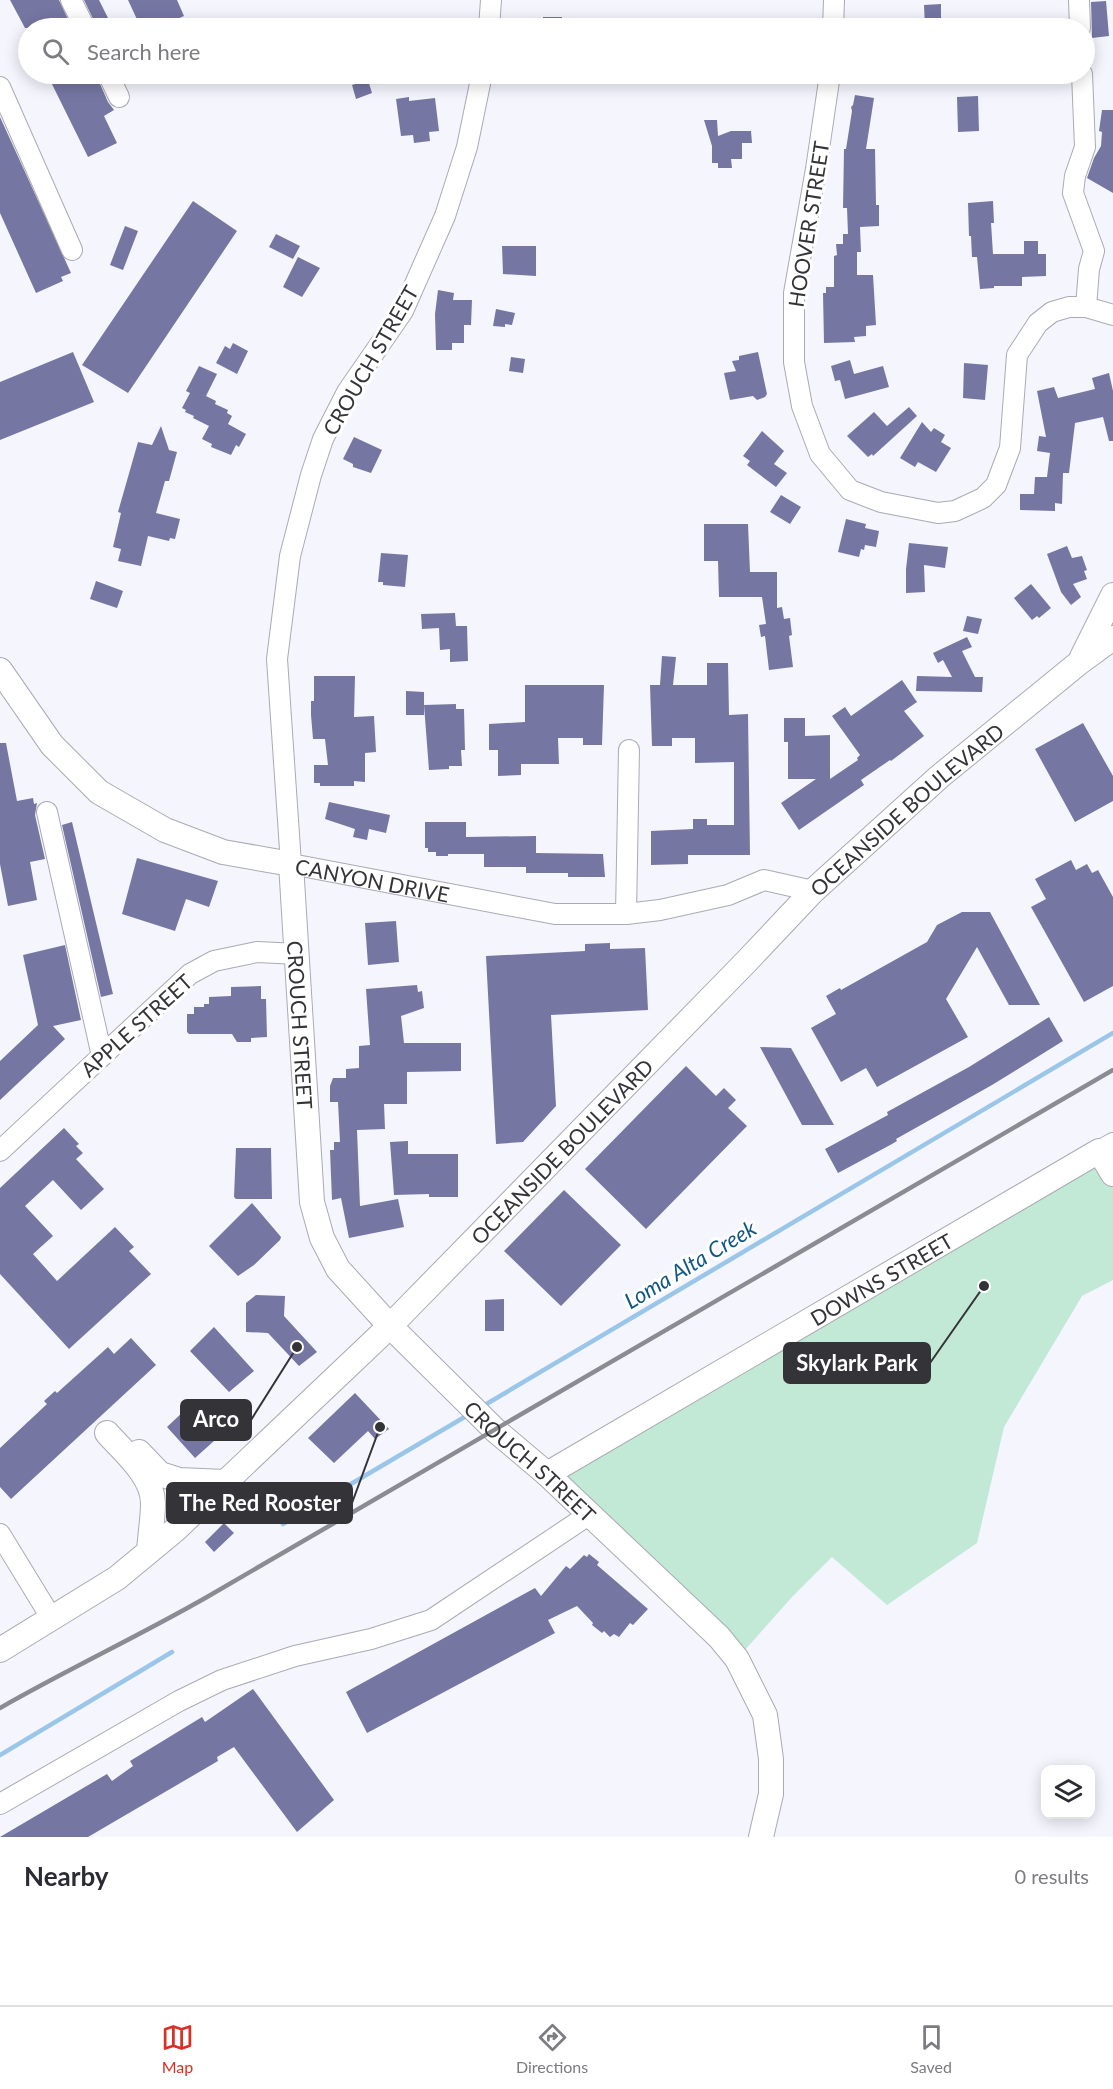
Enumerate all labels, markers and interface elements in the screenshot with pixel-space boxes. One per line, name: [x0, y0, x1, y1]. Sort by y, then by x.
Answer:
search box: [18, 18, 1095, 84]
icon: search: [39, 35, 72, 68]
text: Search here: [87, 38, 200, 65]
street label: HOOVER STREET: [783, 139, 834, 309]
street label: CROUCH STREET: [317, 280, 423, 439]
street label: OCEANSIDE BOULEVARD: [804, 717, 1008, 901]
street label: CANYON DRIVE: [293, 853, 452, 906]
street label: CROUCH STREET: [283, 940, 319, 1110]
street label: APPLE STREET: [75, 968, 197, 1082]
street label: OCEANSIDE BOULEVARD: [465, 1053, 657, 1249]
water label: Loma Alta Creek: [619, 1214, 761, 1314]
street label: DOWNS STREET: [805, 1227, 957, 1330]
callout: Skylark Park: [784, 1343, 930, 1383]
text: Skylark Park: [796, 1349, 918, 1376]
street label: CROUCH STREET: [460, 1395, 602, 1527]
callout: Arco: [181, 1400, 251, 1440]
text: Arco: [192, 1405, 239, 1432]
callout: The Red Rooster: [167, 1483, 352, 1523]
text: The Red Rooster: [179, 1489, 342, 1516]
map controls: [1041, 1765, 1095, 1819]
button: layers: [1041, 1765, 1095, 1819]
text: Nearby: [24, 1860, 109, 1892]
text: 0 results: [1014, 1864, 1089, 1888]
tab: Map: [161, 2021, 194, 2076]
tab: Directions: [516, 2021, 588, 2076]
tab: Saved: [910, 2021, 952, 2076]

